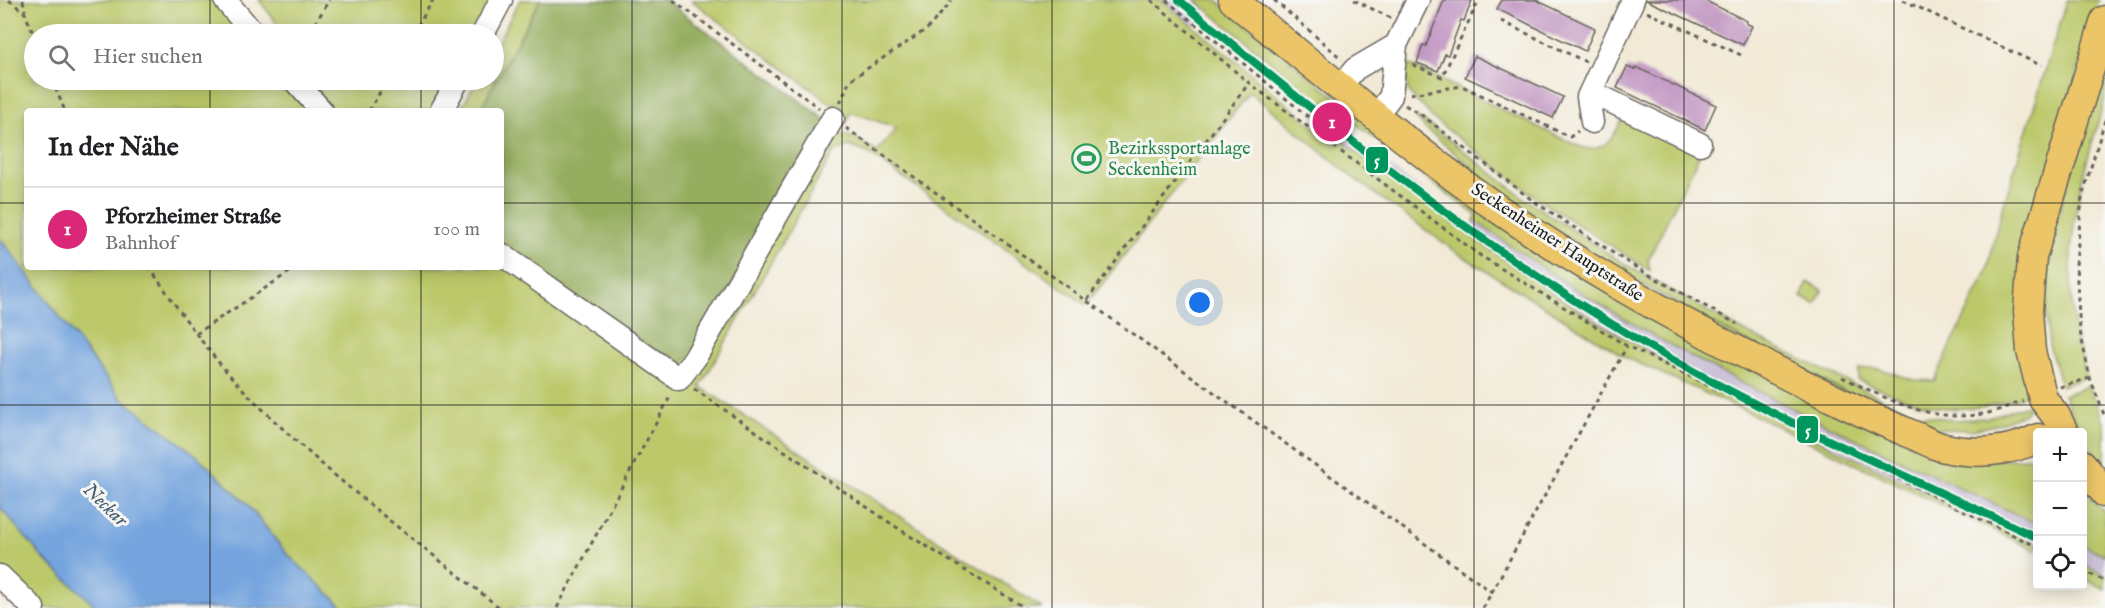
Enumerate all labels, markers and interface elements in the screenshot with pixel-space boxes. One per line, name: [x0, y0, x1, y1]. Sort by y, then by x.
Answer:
search box: [24, 24, 504, 90]
icon: search: [45, 41, 78, 74]
text: Hier suchen: [93, 43, 203, 71]
pin: 1: [1312, 100, 1352, 144]
text: In der Nähe: [48, 131, 179, 164]
place label: Bezirkssportanlage Seckenheim: [1108, 138, 1250, 182]
sports icon: Bezirkssportanlage Seckenheim: [1071, 143, 1103, 175]
line badge: 5: [1365, 146, 1389, 174]
text: 5: [1374, 152, 1380, 172]
street label: Seckenheimer Hauptstraße: [1467, 179, 1647, 307]
text: Pforzheimer Straße: [105, 203, 281, 231]
text: 1: [64, 217, 71, 242]
text: 100 m: [433, 217, 480, 242]
text: Bahnhof: [105, 231, 177, 256]
your location: [1185, 288, 1214, 317]
line badge: 5: [1796, 415, 1819, 444]
text: 5: [1805, 422, 1811, 442]
map controls: [2033, 428, 2087, 590]
button: +: [2033, 428, 2087, 482]
water label: Neckar: [77, 478, 133, 533]
button: −: [2033, 482, 2087, 536]
button: locate: [2033, 536, 2087, 590]

